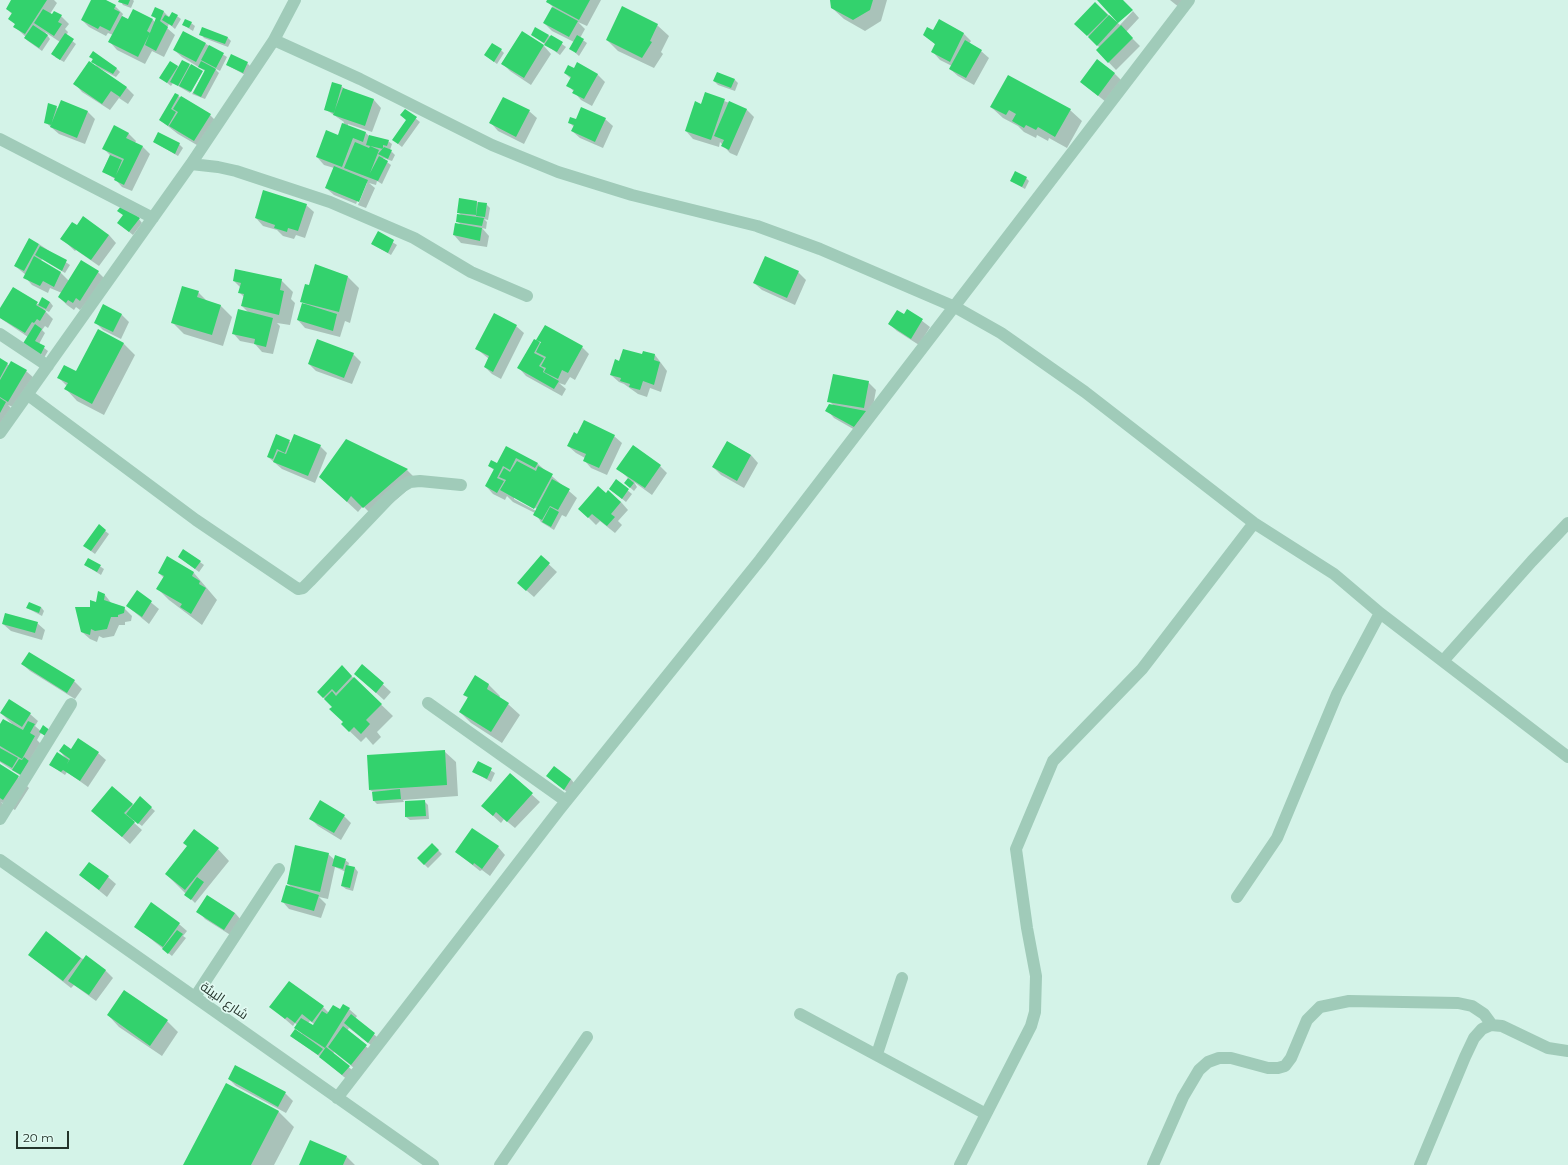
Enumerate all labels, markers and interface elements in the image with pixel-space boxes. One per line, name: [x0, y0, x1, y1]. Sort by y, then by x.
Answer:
street label: شارع البيئة: [197, 979, 251, 1023]
scale bar: [18, 1123, 71, 1149]
text: 20 m: [23, 1130, 54, 1145]

